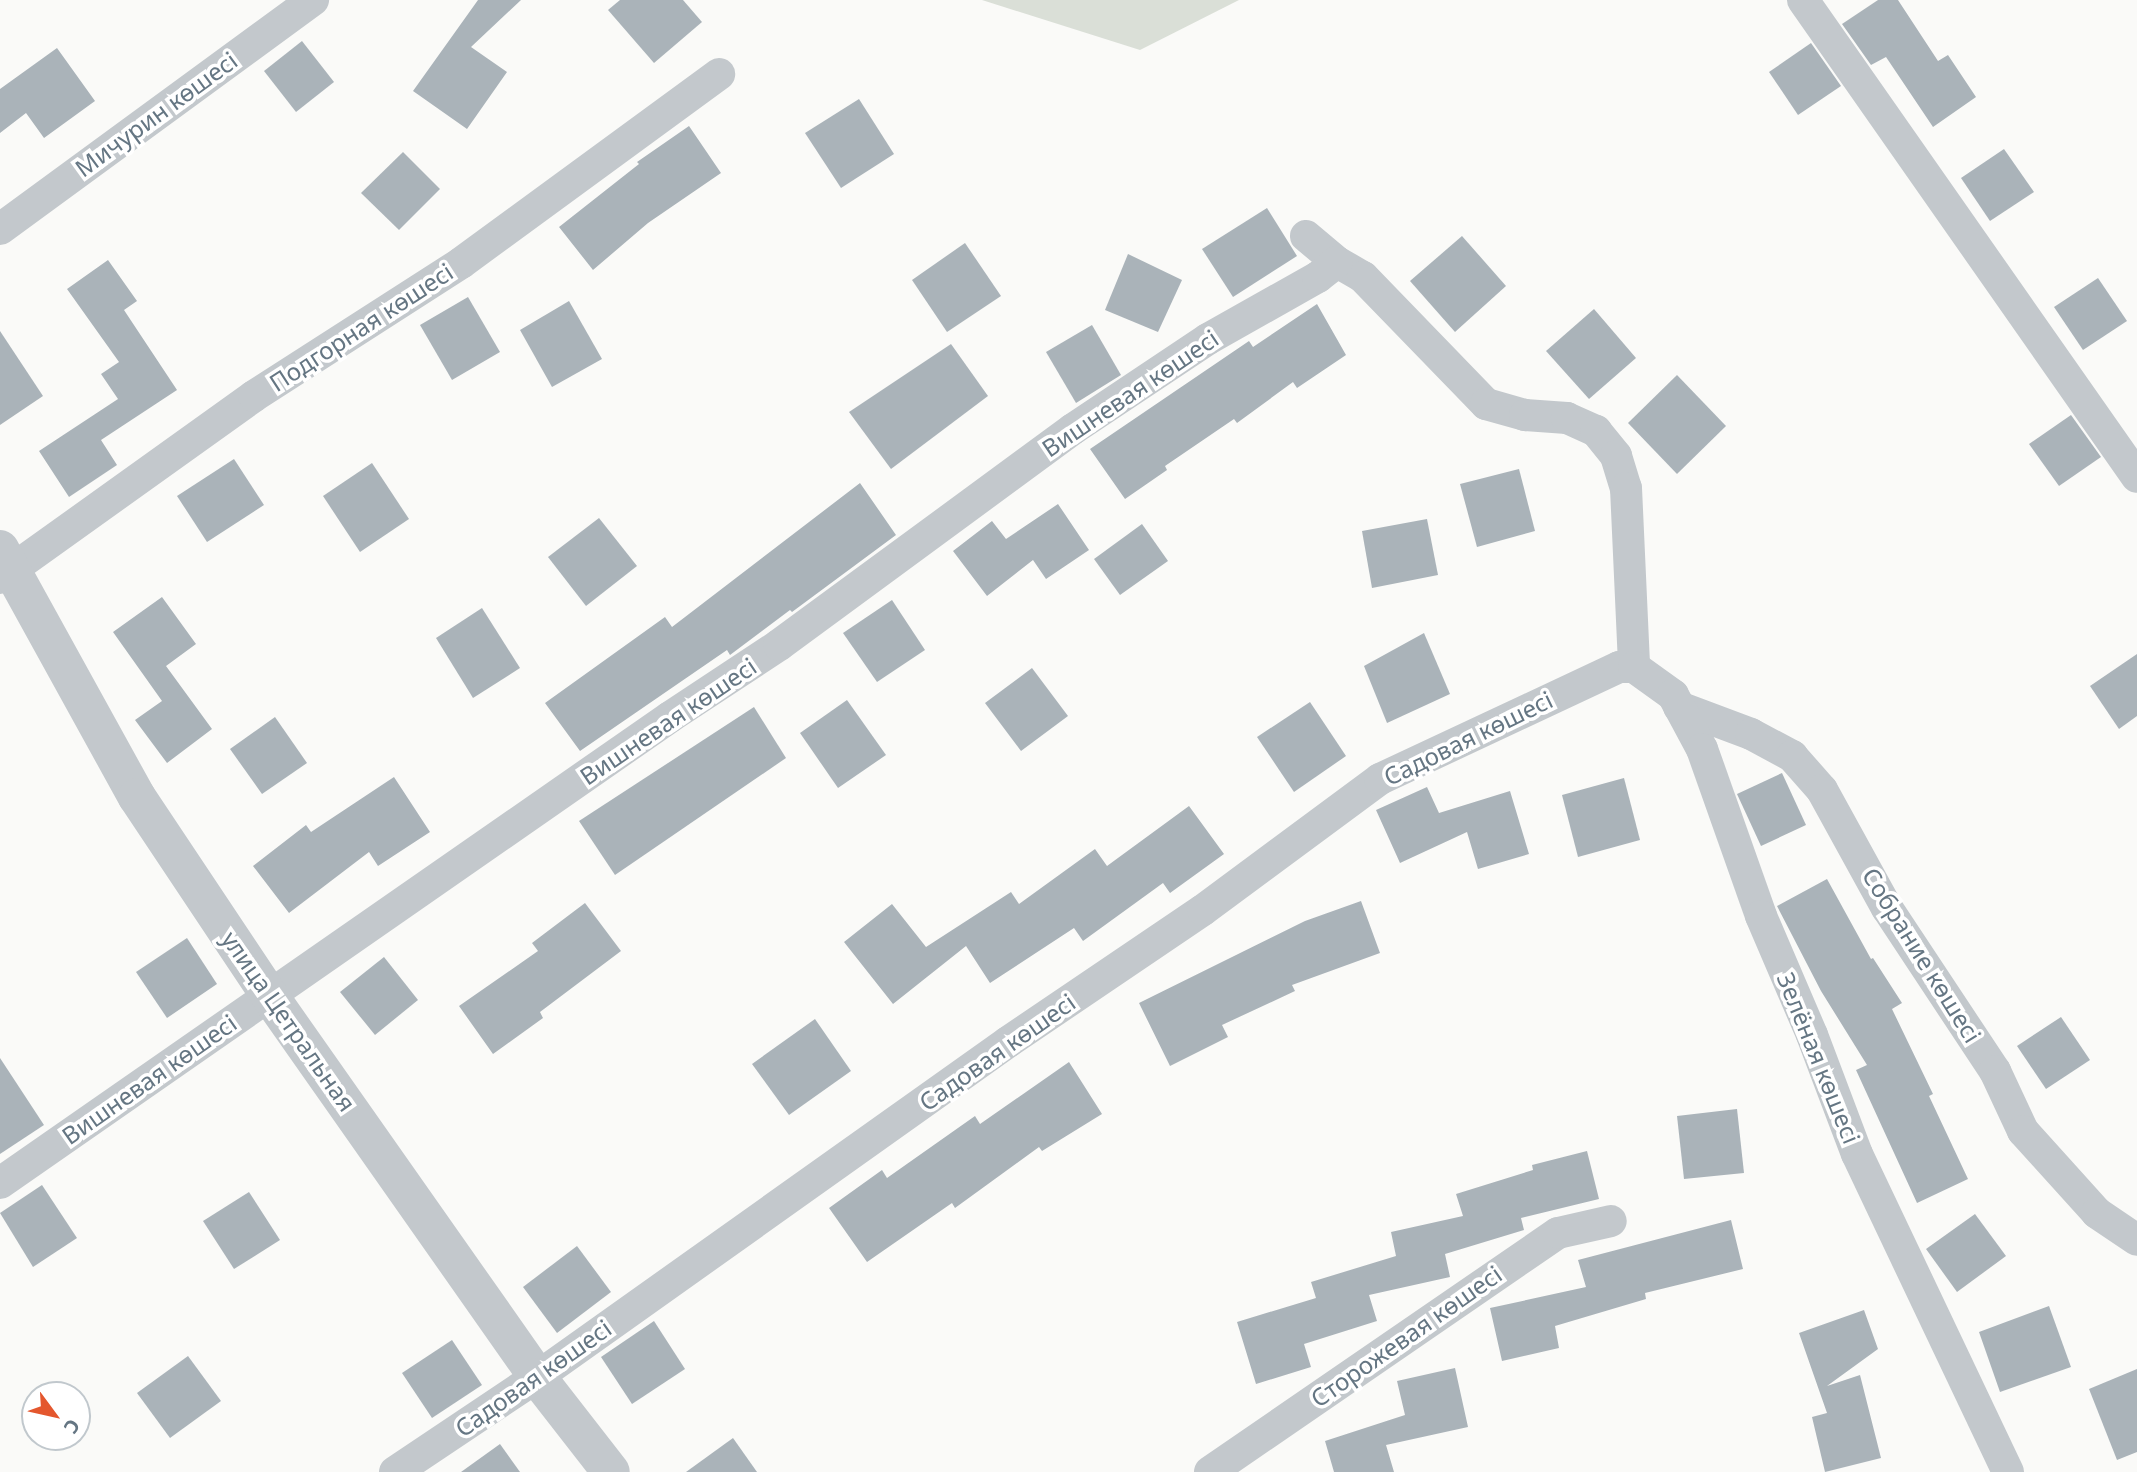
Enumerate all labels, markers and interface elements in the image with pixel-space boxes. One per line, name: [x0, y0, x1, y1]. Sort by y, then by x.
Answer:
street label: Мичурин көшесі: [69, 46, 243, 182]
street label: Подгорная көшесі: [264, 257, 458, 397]
street label: Вишневая көшесі: [1036, 323, 1224, 463]
street label: Вишневая көшесі: [574, 651, 762, 791]
street label: Садовая көшесі: [1379, 685, 1557, 791]
street label: Собрание көшесі: [1857, 862, 1987, 1048]
street label: улица Цетральная: [216, 925, 362, 1117]
street label: Зелёная көшесі: [1772, 968, 1866, 1148]
street label: Садовая көшесі: [913, 987, 1081, 1117]
street label: Вишневая көшесі: [56, 1008, 242, 1150]
street label: Сторожевая көшесі: [1305, 1259, 1507, 1413]
street label: Садовая көшесі: [449, 1313, 617, 1443]
north arrow: [21, 1381, 91, 1451]
text: С: [58, 1414, 86, 1439]

